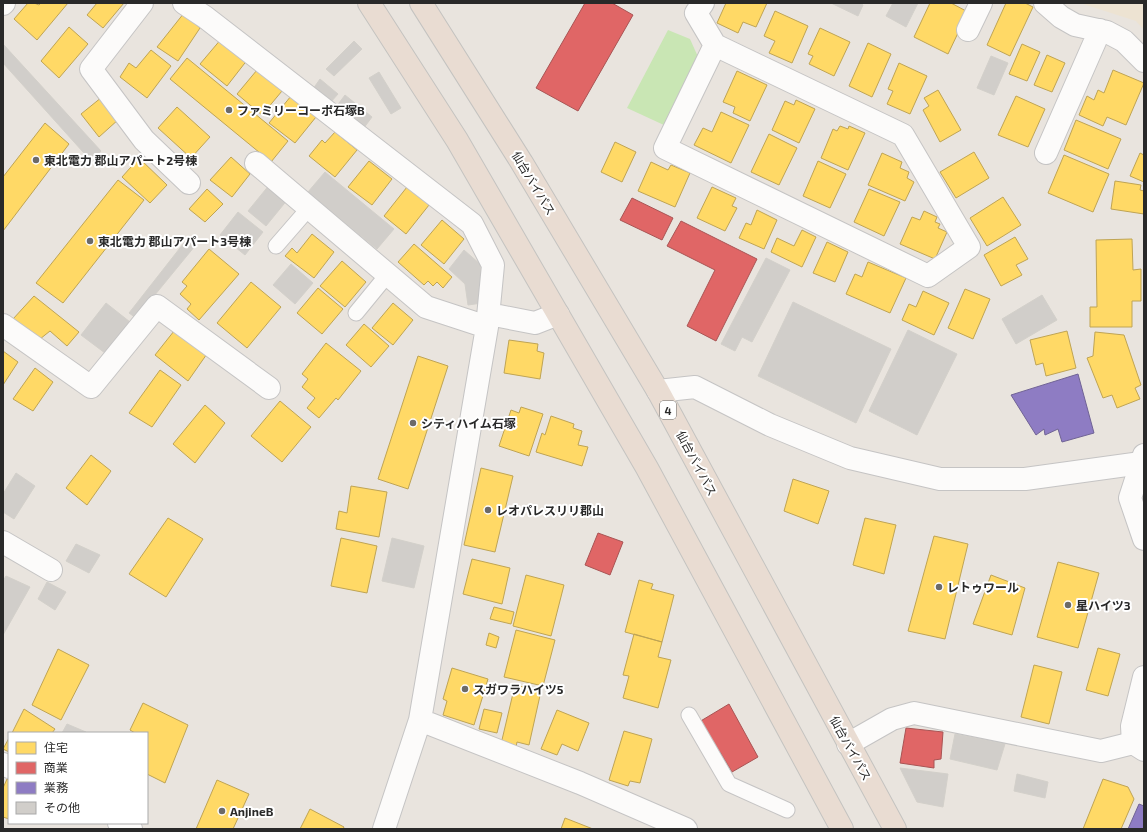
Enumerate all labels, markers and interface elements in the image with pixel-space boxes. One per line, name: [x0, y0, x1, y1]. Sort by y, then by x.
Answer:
place label: ファミリーコーポ石塚B: [237, 103, 365, 117]
marker: ファミリーコーポ石塚B: [224, 105, 234, 115]
street label: 仙台バイパス: [510, 149, 558, 217]
place label: 東北電力 郡山アパート2号棟: [44, 153, 197, 167]
marker: 東北電力 郡山アパート2号棟: [31, 155, 41, 165]
place label: 東北電力 郡山アパート3号棟: [98, 234, 251, 248]
marker: 東北電力 郡山アパート3号棟: [85, 236, 95, 246]
road number: 4: [660, 401, 676, 419]
place label: シティハイム石塚: [421, 416, 516, 430]
marker: シティハイム石塚: [408, 418, 418, 428]
street label: 仙台バイパス: [674, 428, 720, 498]
place label: レオパレスリリ郡山: [496, 503, 604, 517]
marker: レオパレスリリ郡山: [483, 505, 493, 515]
place label: レトゥワール: [947, 580, 1019, 594]
marker: レトゥワール: [934, 582, 944, 592]
place label: 星ハイツ3: [1076, 598, 1131, 612]
marker: 星ハイツ3: [1063, 600, 1073, 610]
place label: スガワラハイツ5: [473, 682, 564, 696]
marker: スガワラハイツ5: [460, 684, 470, 694]
street label: 仙台バイパス: [827, 713, 875, 783]
legend: [8, 732, 148, 824]
text: 住宅: [44, 740, 68, 754]
text: 商業: [44, 760, 68, 774]
text: 業務: [44, 780, 68, 794]
text: その他: [44, 800, 80, 814]
place label: AnjineB: [230, 804, 274, 819]
marker: AnjineB: [217, 806, 227, 816]

